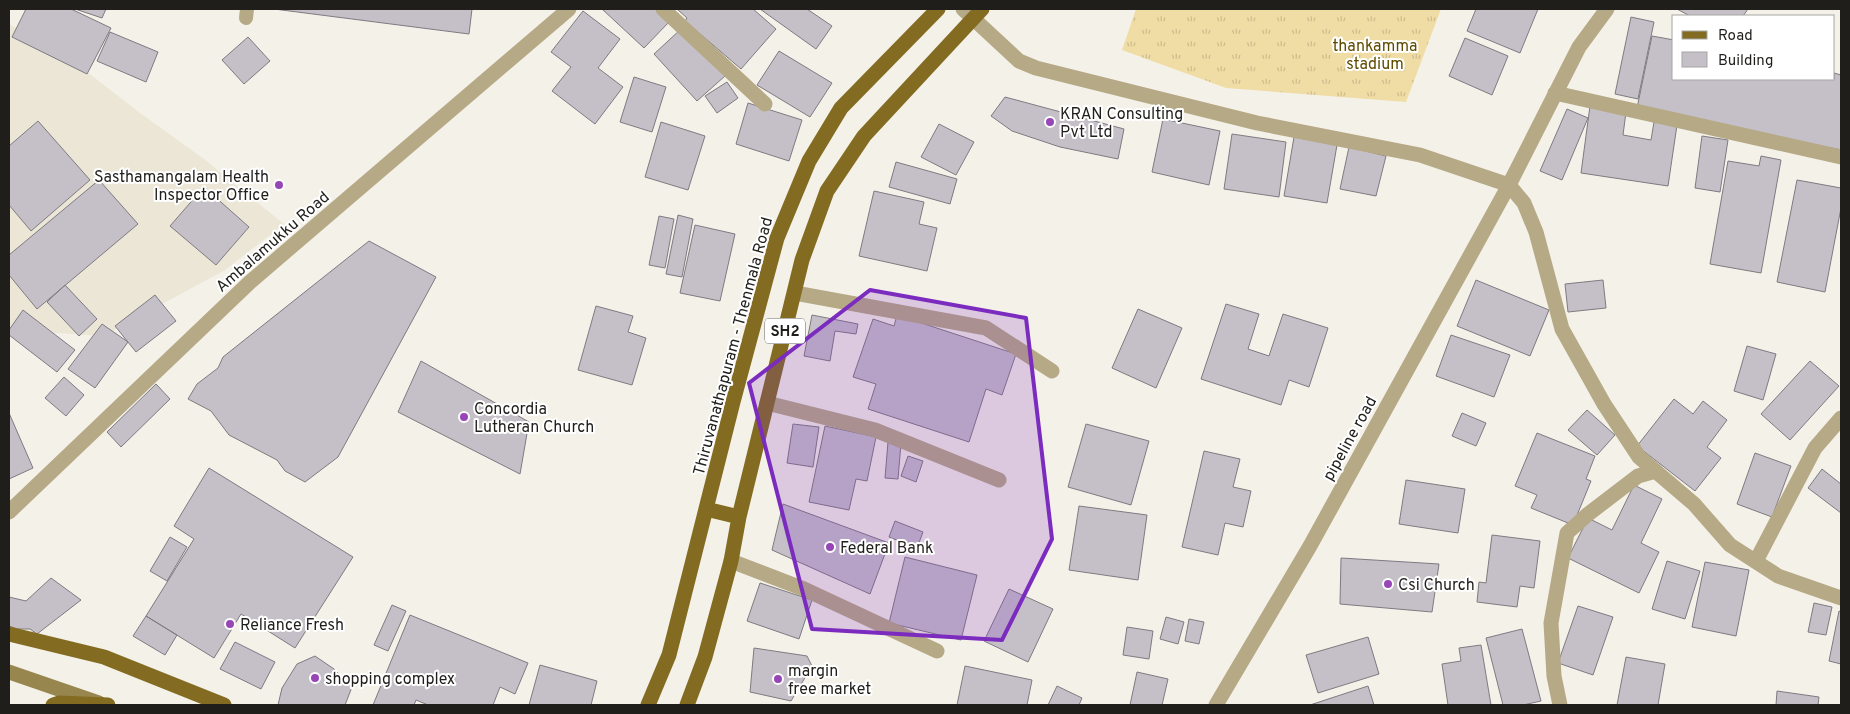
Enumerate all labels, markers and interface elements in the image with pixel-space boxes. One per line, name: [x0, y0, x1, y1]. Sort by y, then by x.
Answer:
legend: [1672, 15, 1835, 80]
text: Road: [1718, 27, 1753, 46]
park label: thankamma stadium: [1333, 37, 1417, 75]
text: Building: [1718, 52, 1773, 71]
place label: KRAN Consulting Pvt Ltd: [1060, 105, 1183, 143]
marker: KRAN Consulting Pvt Ltd: [1044, 116, 1056, 128]
place label: Sasthamangalam Health Inspector Office: [94, 168, 269, 206]
marker: Sasthamangalam Health Inspector Office: [273, 179, 285, 191]
street label: Ambalamukku Road: [212, 188, 334, 297]
street label: Thiruvanathapuram - Thenmala Road: [690, 215, 778, 478]
road number: SH2: [765, 318, 805, 344]
street label: pipeline road: [1319, 393, 1382, 485]
place label: Concordia Lutheran Church: [474, 400, 594, 438]
marker: Concordia Lutheran Church: [458, 411, 470, 423]
place label: Federal Bank: [840, 539, 933, 559]
marker: Federal Bank: [824, 541, 836, 553]
place label: Csi Church: [1398, 576, 1475, 596]
marker: Csi Church: [1382, 578, 1394, 590]
place label: Reliance Fresh: [240, 616, 344, 636]
marker: Reliance Fresh: [224, 618, 236, 630]
place label: margin free market: [788, 662, 871, 700]
place label: shopping complex: [325, 670, 455, 690]
marker: shopping complex: [309, 672, 321, 684]
marker: margin free market: [772, 673, 784, 685]

